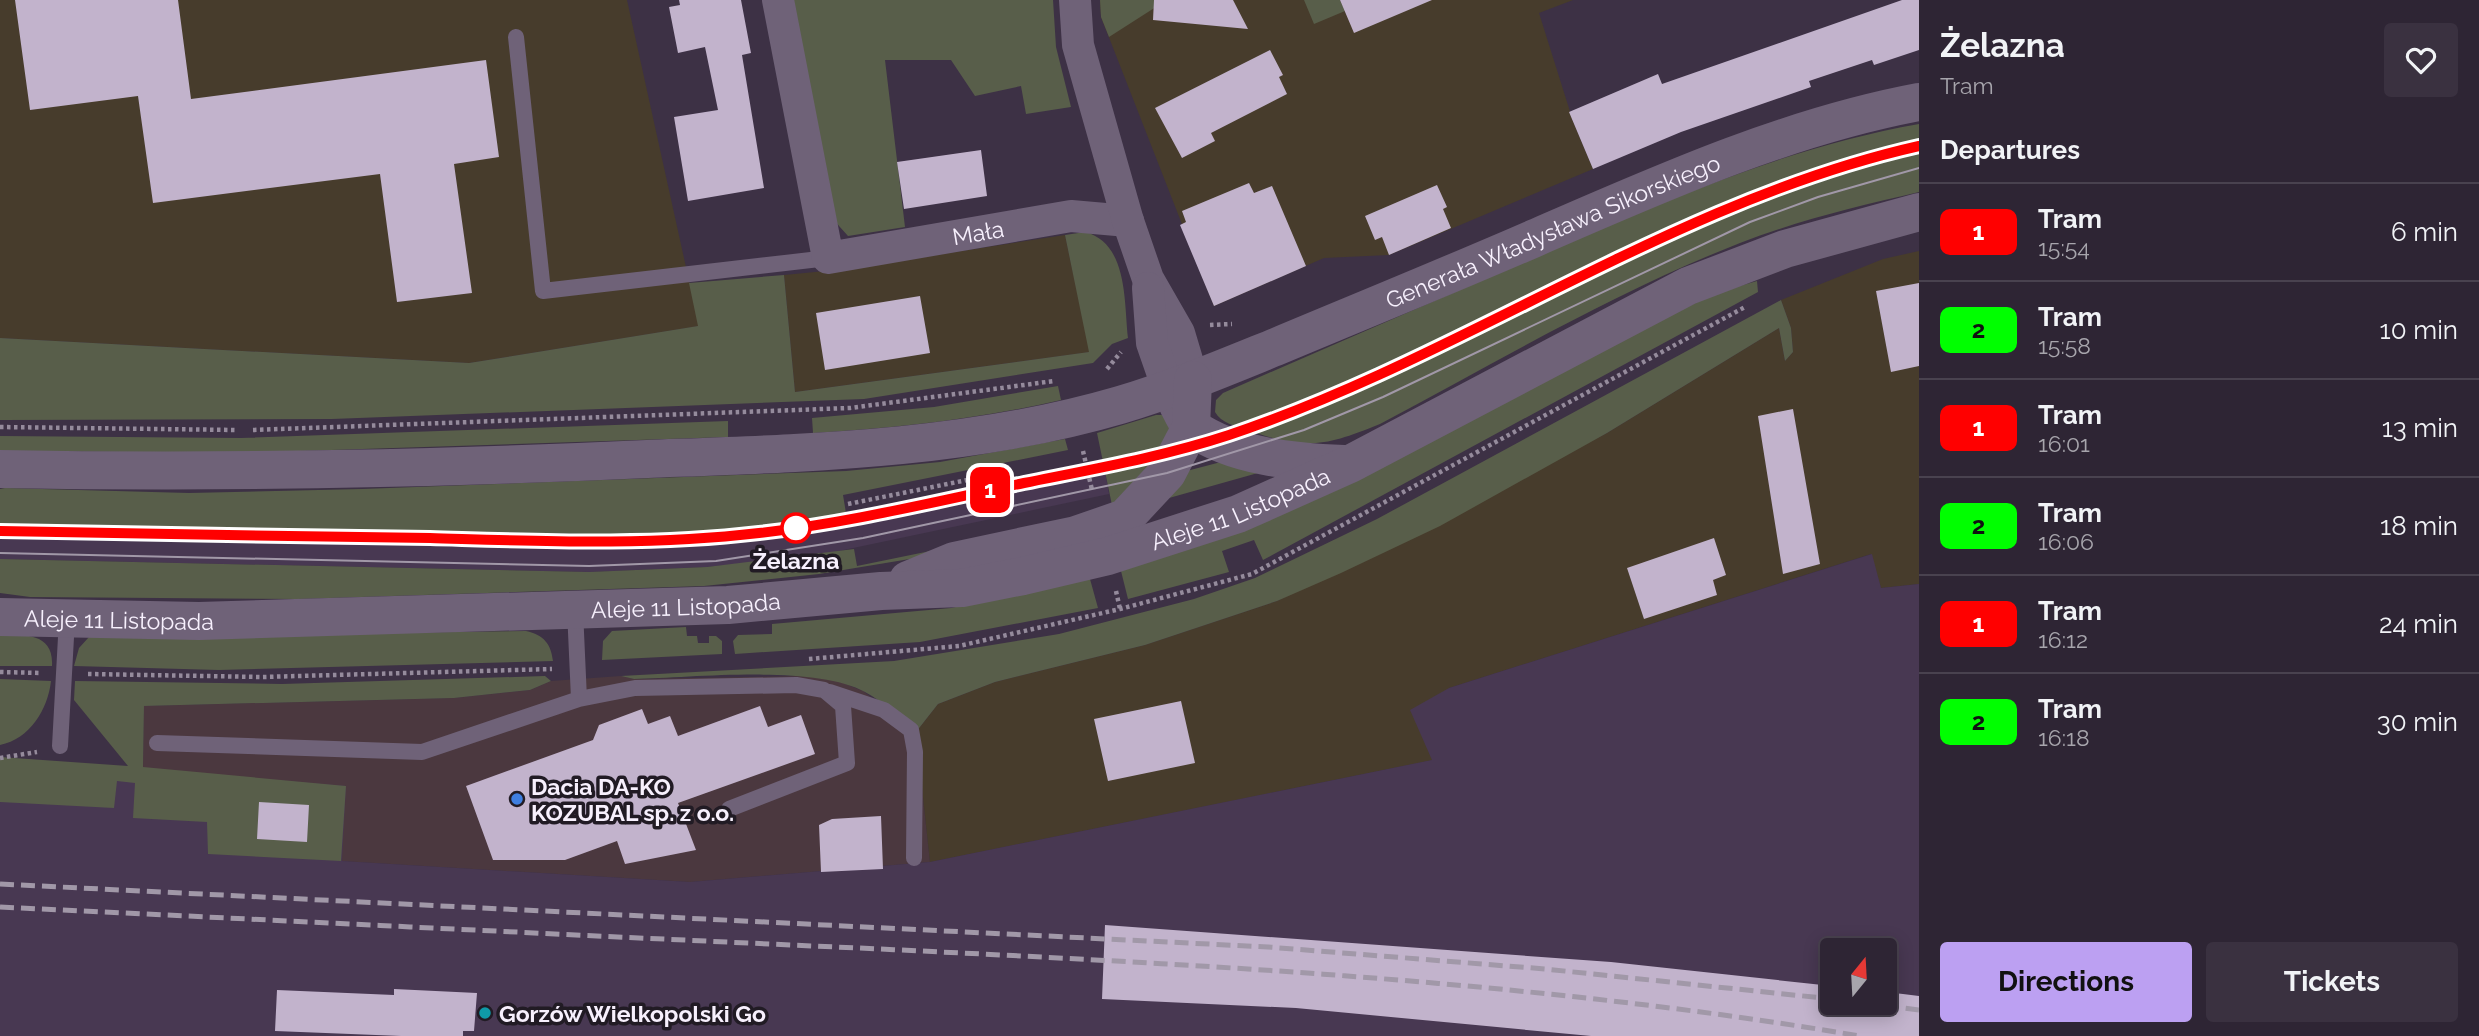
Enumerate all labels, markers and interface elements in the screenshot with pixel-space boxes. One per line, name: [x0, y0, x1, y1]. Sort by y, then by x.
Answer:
button: heart: [2384, 23, 2458, 97]
text: Żelazna: [1940, 26, 2065, 65]
text: Tram: [1940, 72, 1994, 99]
text: Departures: [1940, 135, 2080, 165]
street label: Generała Władysława Sikorskiego: [1381, 148, 1724, 313]
text: Tram: [2038, 204, 2102, 234]
street label: Mała: [950, 214, 1006, 250]
text: 1: [1973, 217, 1984, 246]
text: 6 min: [2391, 217, 2458, 247]
text: 15:54: [2038, 234, 2090, 261]
text: Tram: [2038, 302, 2102, 332]
text: 2: [1972, 315, 1985, 344]
text: 10 min: [2380, 315, 2458, 345]
text: 15:58: [2038, 332, 2091, 359]
text: Tram: [2038, 400, 2102, 430]
text: 1: [1973, 413, 1984, 442]
text: 13 min: [2382, 413, 2458, 443]
text: 16:01: [2038, 430, 2090, 457]
street label: Aleje 11 Listopada: [1147, 461, 1334, 555]
line badge: 1: [967, 467, 1013, 513]
text: 1: [984, 475, 996, 504]
text: Tram: [2038, 498, 2102, 528]
text: 2: [1972, 511, 1985, 540]
text: 18 min: [2380, 511, 2458, 541]
marker: Żelazna: [781, 513, 811, 543]
text: 16:06: [2038, 528, 2094, 555]
place label: Żelazna: [753, 547, 839, 574]
street label: Aleje 11 Listopada: [590, 587, 782, 623]
text: Tram: [2038, 596, 2102, 626]
street label: Aleje 11 Listopada: [24, 604, 214, 635]
text: 1: [1973, 609, 1984, 638]
text: 24 min: [2379, 609, 2458, 639]
text: 16:12: [2038, 626, 2088, 653]
text: Tram: [2038, 694, 2102, 724]
text: 2: [1972, 707, 1985, 736]
text: 30 min: [2377, 707, 2458, 737]
text: 16:18: [2038, 724, 2090, 751]
place label: Dacia DA-KO KOZUBAL sp. z o.o.: [531, 773, 734, 826]
marker: Dacia DA-KO KOZUBAL sp. z o.o.: [509, 791, 525, 807]
north arrow: [1820, 938, 1897, 1015]
map controls: [1820, 938, 1897, 1015]
button: Directions: [1940, 942, 2192, 1022]
button: Tickets: [2206, 942, 2458, 1022]
place label: Gorzów Wielkopolski Go: [499, 1000, 766, 1027]
marker: Gorzów Wielkopolski Go: [477, 1005, 493, 1021]

